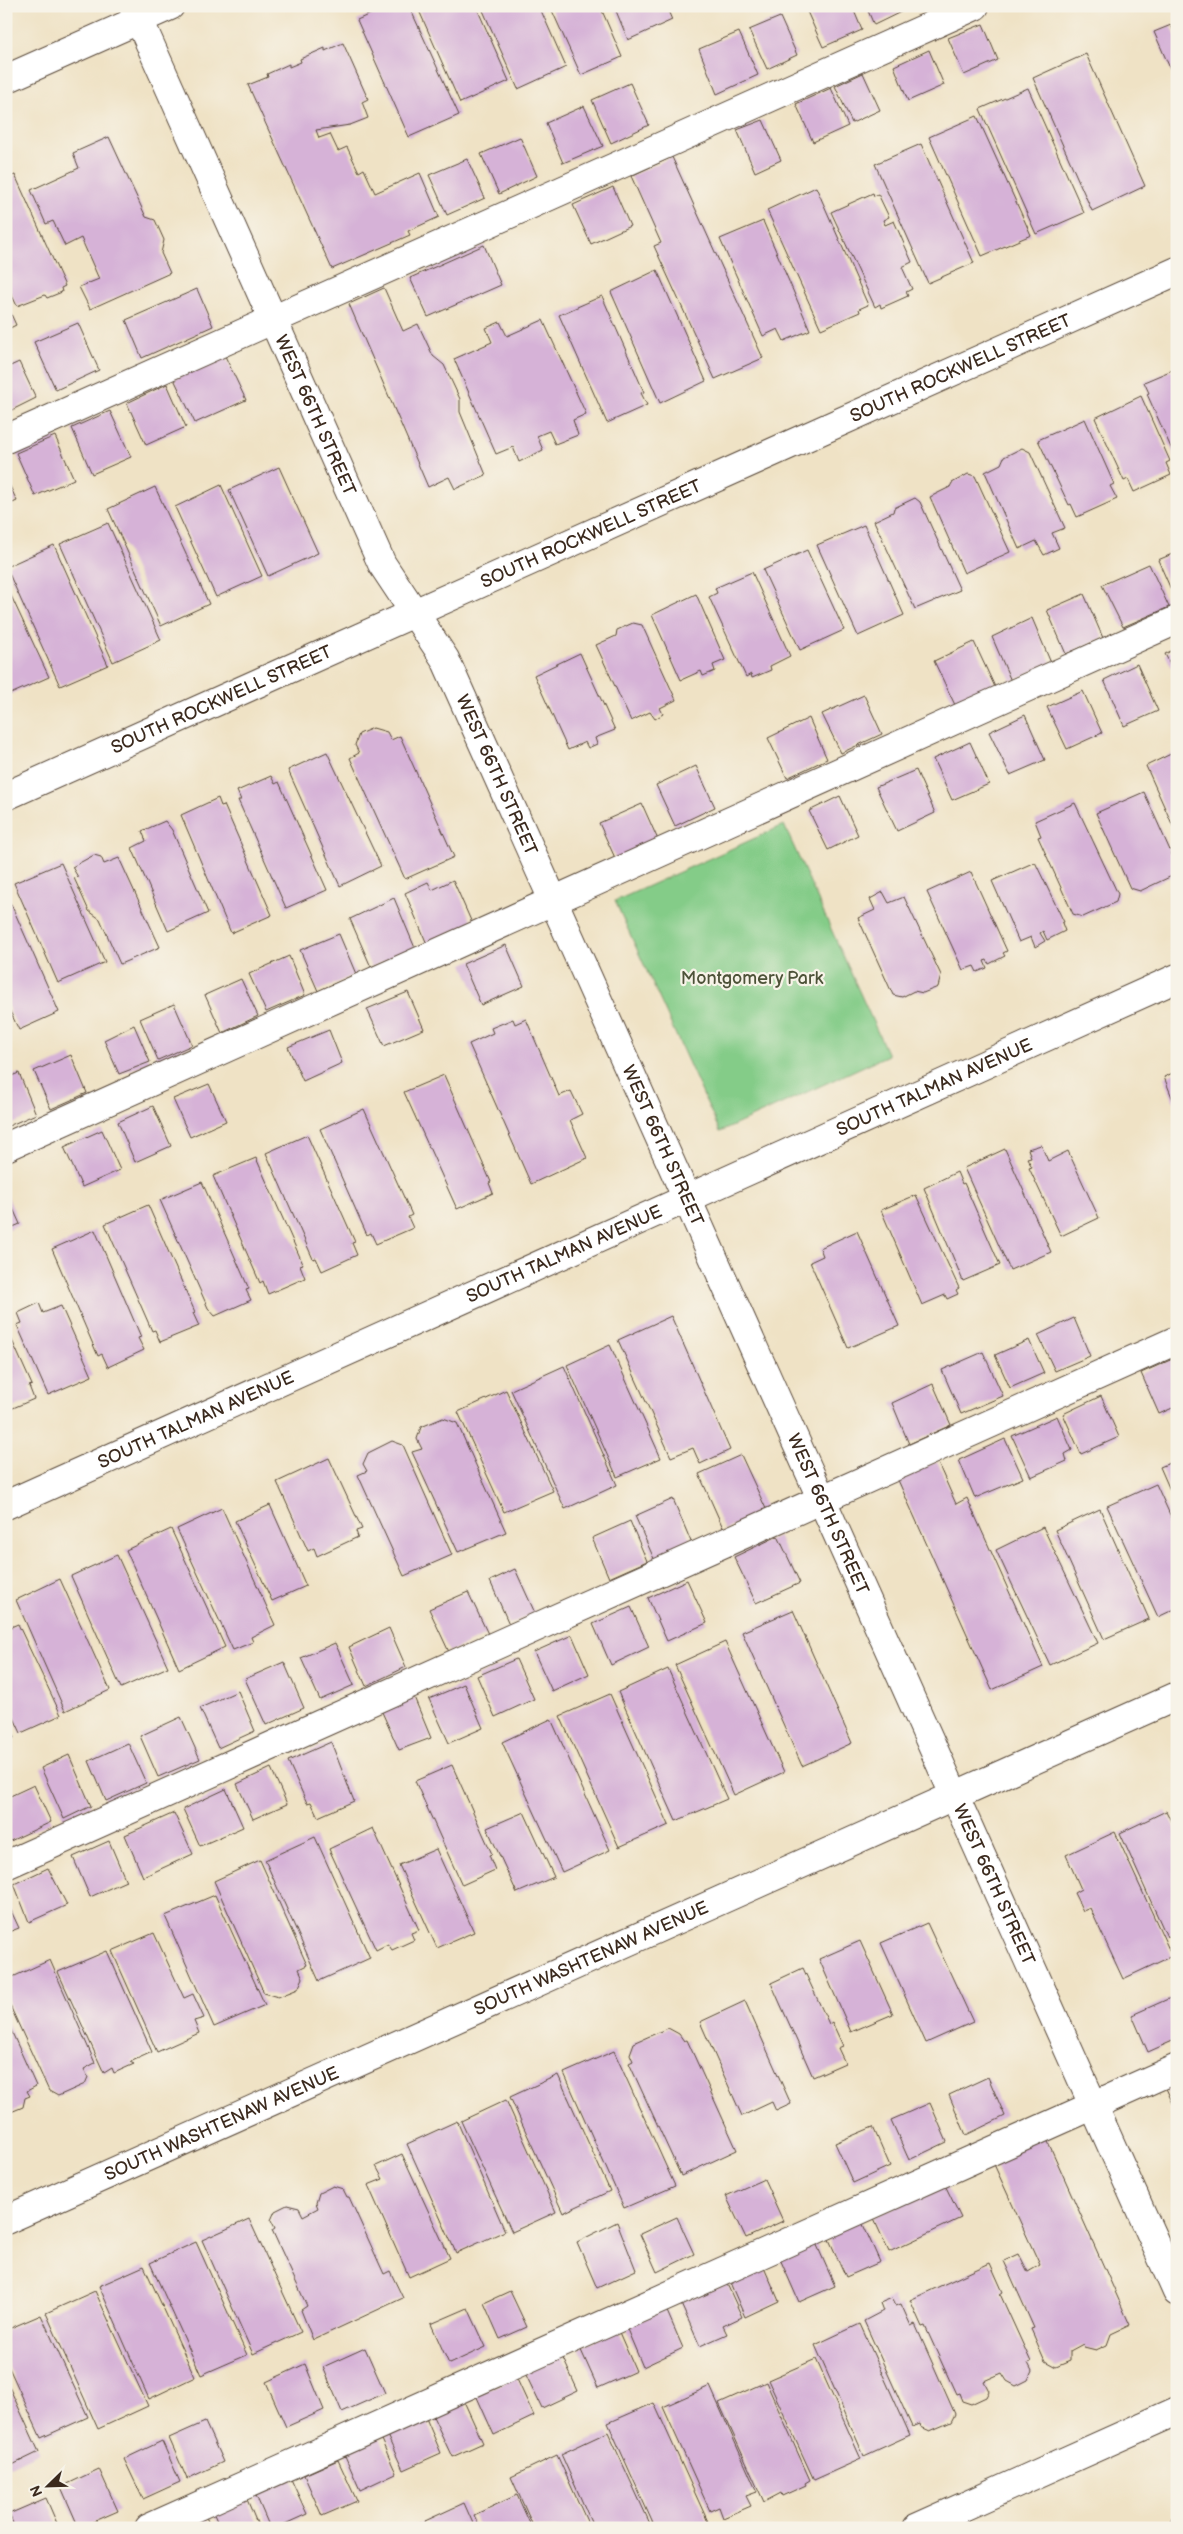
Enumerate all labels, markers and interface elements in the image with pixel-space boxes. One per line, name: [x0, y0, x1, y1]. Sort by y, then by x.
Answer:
street label: SOUTH ROCKWELL STREET: [847, 310, 1075, 427]
street label: WEST 66TH STREET: [270, 332, 360, 499]
street label: SOUTH ROCKWELL STREET: [477, 476, 705, 593]
street label: SOUTH ROCKWELL STREET: [108, 641, 335, 759]
street label: WEST 66TH STREET: [451, 691, 542, 859]
park label: Montgomery Park: [681, 968, 823, 989]
street label: SOUTH TALMAN AVENUE: [833, 1034, 1036, 1141]
street label: WEST 66TH STREET: [617, 1062, 708, 1229]
street label: SOUTH TALMAN AVENUE: [463, 1201, 666, 1307]
street label: SOUTH TALMAN AVENUE: [95, 1367, 297, 1473]
street label: WEST 66TH STREET: [783, 1431, 873, 1598]
street label: WEST 66TH STREET: [949, 1801, 1039, 1968]
street label: SOUTH WASHTENAW AVENUE: [471, 1897, 712, 2020]
street label: SOUTH WASHTENAW AVENUE: [101, 2062, 342, 2186]
north arrow: [22, 2462, 72, 2512]
text: N: [27, 2483, 46, 2499]

